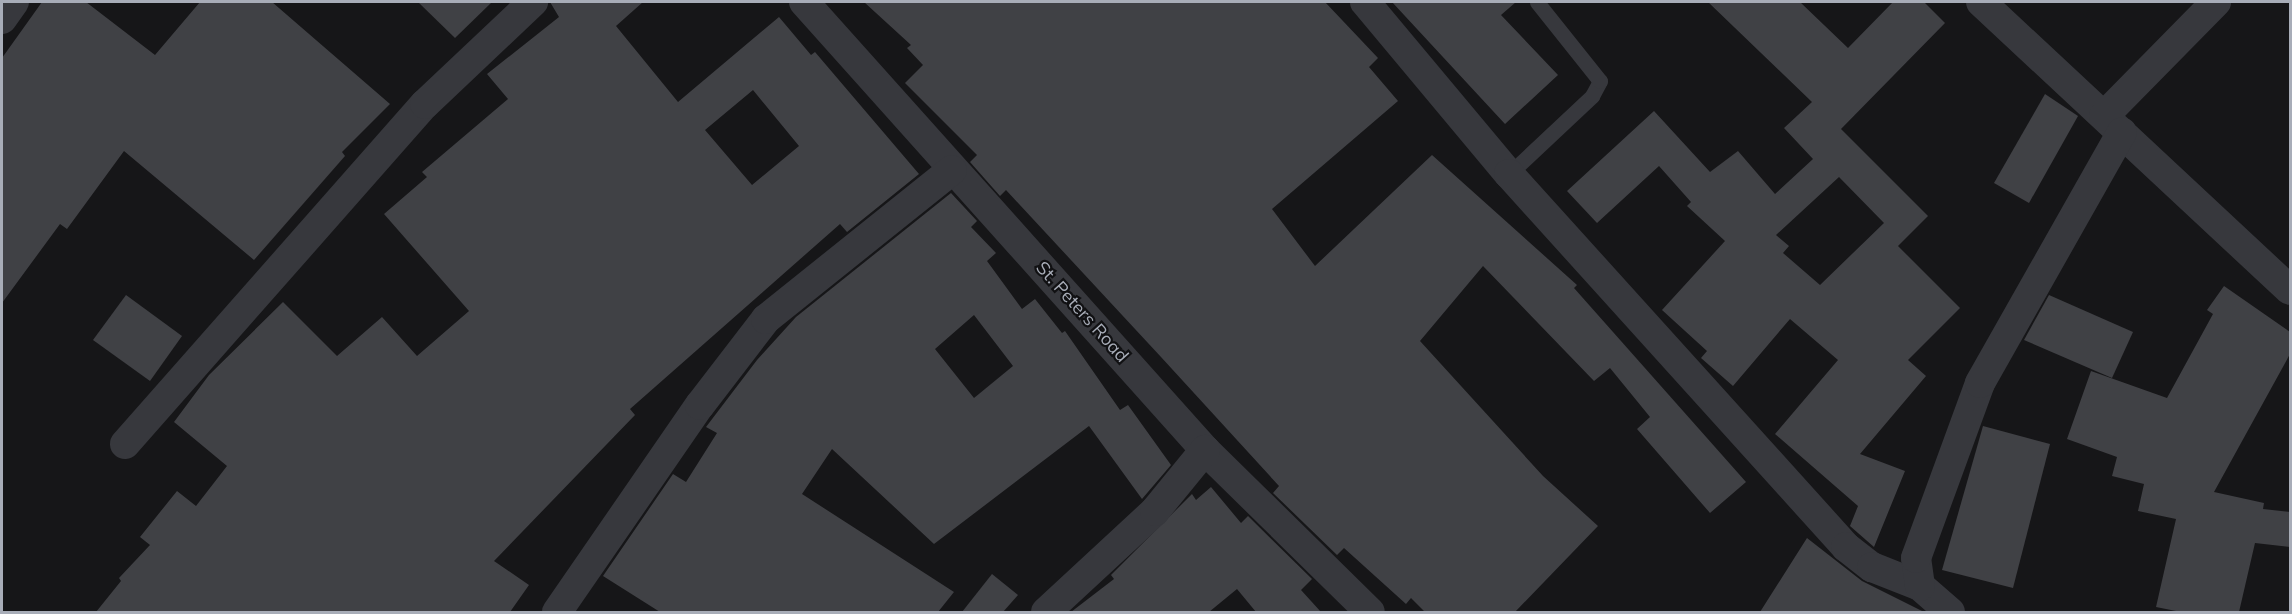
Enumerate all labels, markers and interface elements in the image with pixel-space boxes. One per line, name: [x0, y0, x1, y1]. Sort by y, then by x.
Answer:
street label: St. Peters Road: [1031, 257, 1133, 367]

